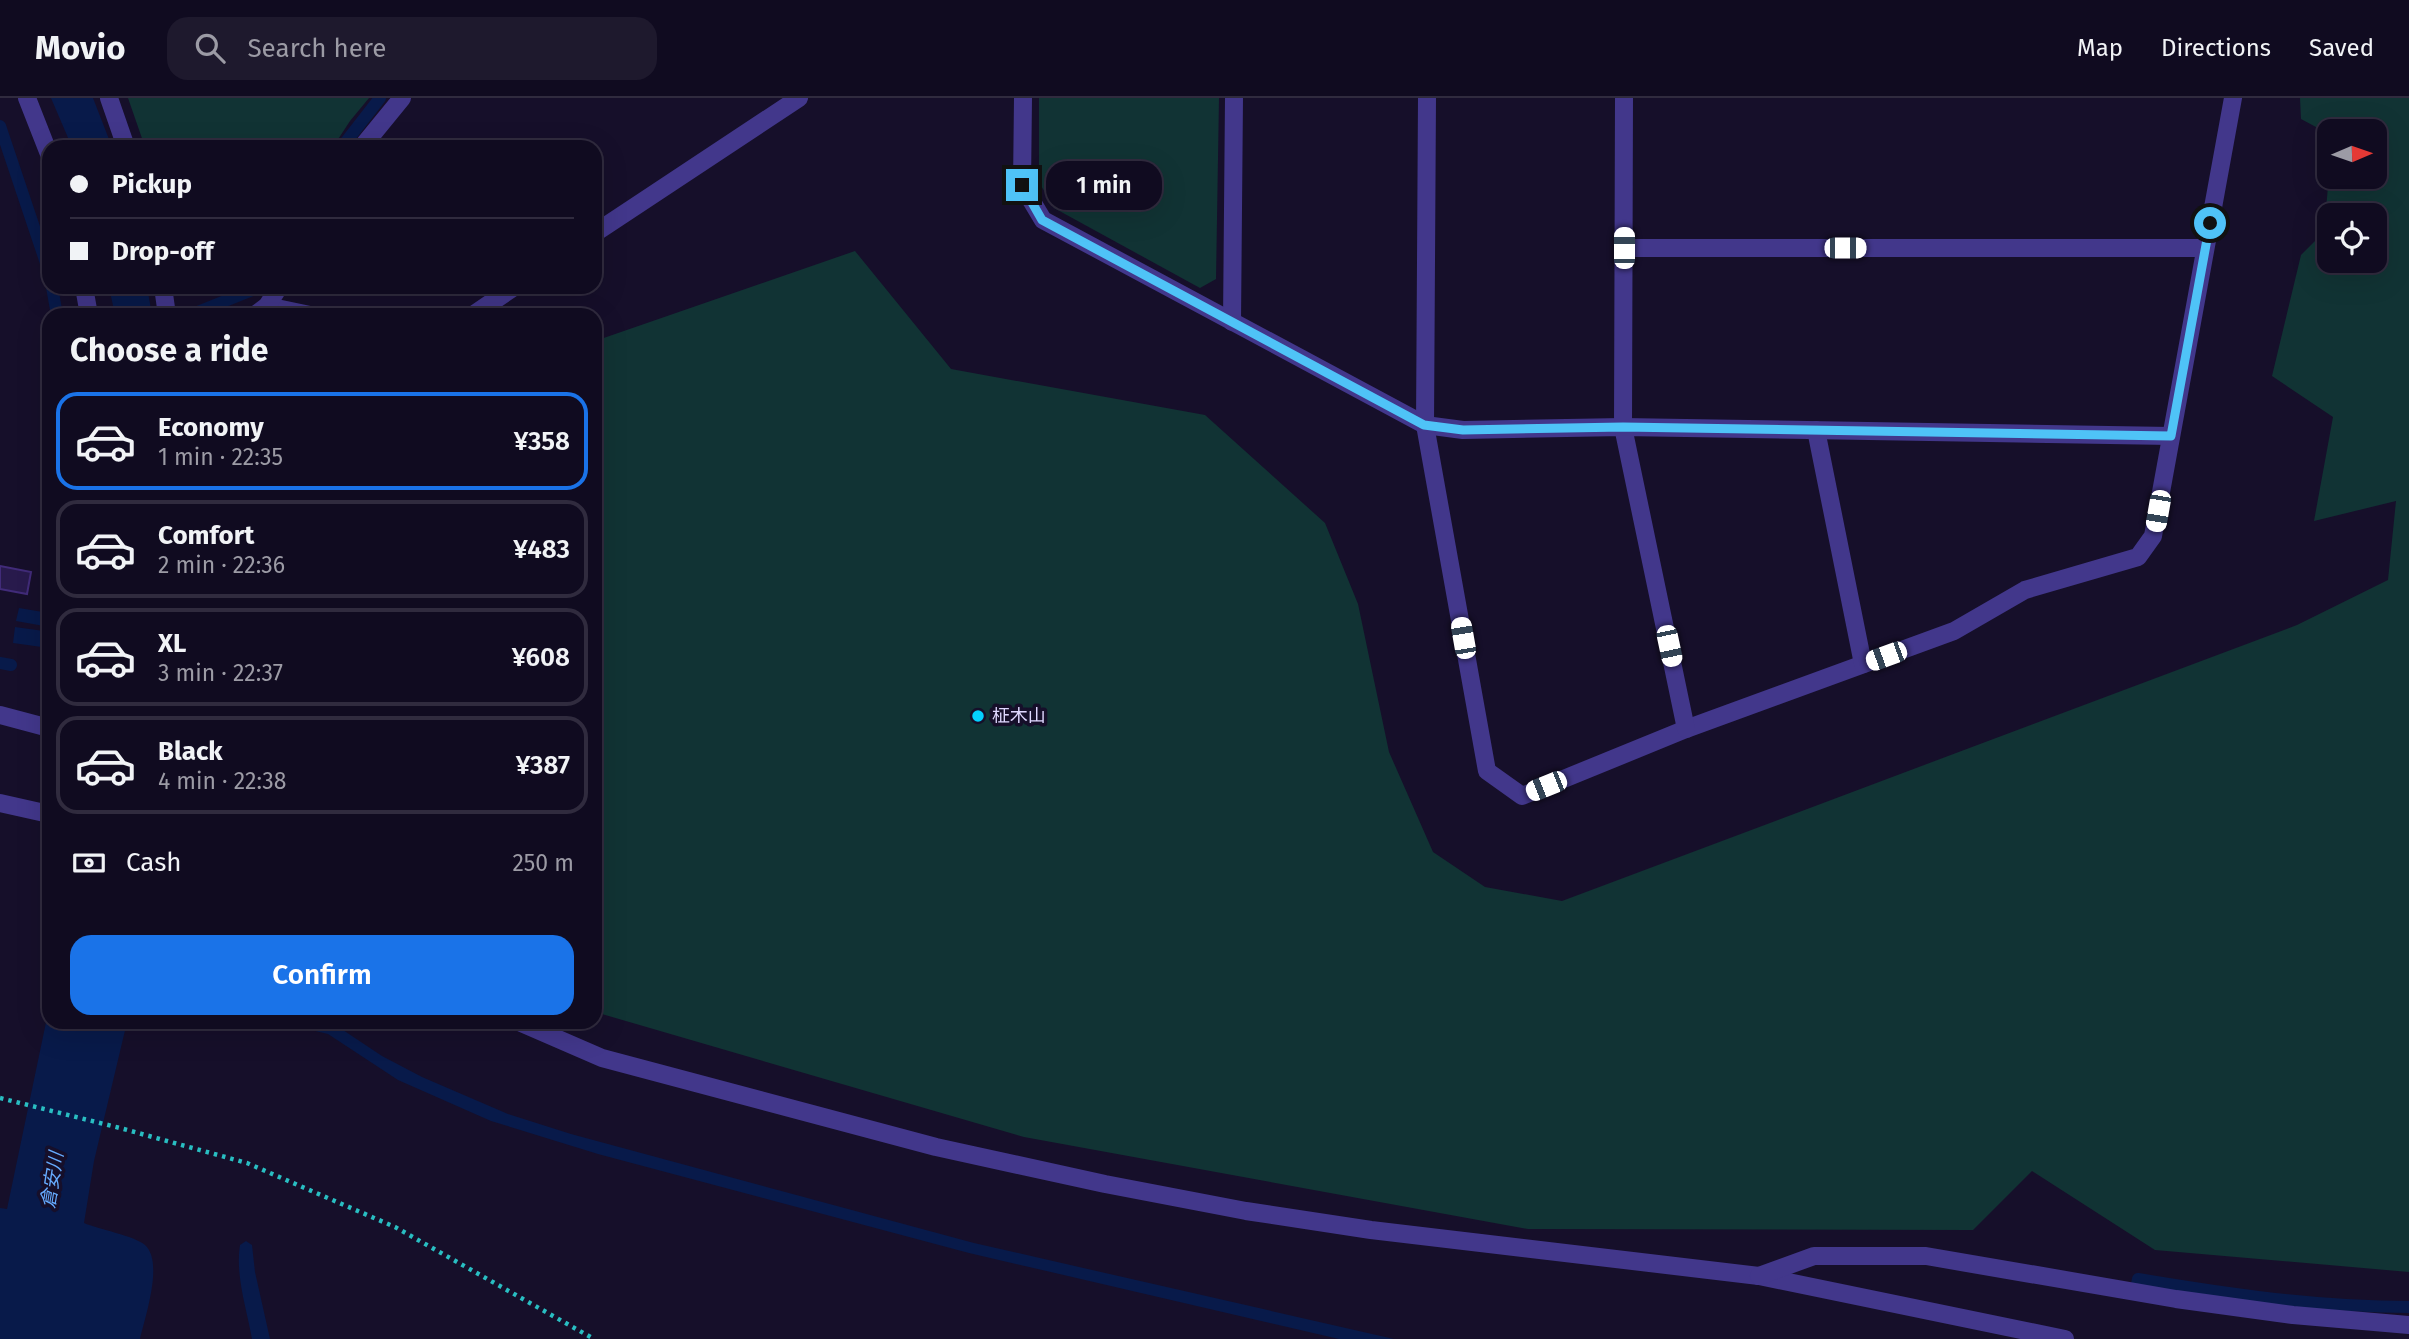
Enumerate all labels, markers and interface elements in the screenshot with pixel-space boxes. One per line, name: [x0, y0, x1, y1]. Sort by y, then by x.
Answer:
search box: [167, 17, 657, 80]
text: Movio: [35, 28, 125, 68]
icon: search: [191, 29, 229, 67]
text: Search here: [247, 33, 386, 64]
text: Map: [2077, 34, 2123, 62]
text: Directions: [2161, 34, 2271, 62]
text: Saved: [2309, 34, 2374, 62]
north arrow: [2317, 119, 2387, 189]
map controls: [2317, 119, 2387, 273]
callout: 1 min: [1046, 160, 1162, 210]
text: Pickup: [112, 169, 192, 200]
route end: [1006, 169, 1038, 201]
text: 1 min: [1076, 171, 1132, 199]
button: locate: [2317, 203, 2387, 273]
route start: [2194, 207, 2226, 239]
car: [1614, 227, 1635, 269]
text: Drop-off: [112, 236, 214, 267]
car: [1825, 238, 1867, 259]
text: Choose a ride: [70, 331, 268, 369]
icon: car: [74, 410, 137, 473]
text: Economy: [158, 412, 264, 443]
text: ¥358: [514, 426, 570, 457]
text: 1 min · 22:35: [158, 443, 283, 471]
car: [2145, 488, 2172, 534]
icon: car: [74, 518, 137, 581]
text: Comfort: [158, 520, 254, 551]
text: ¥483: [513, 534, 570, 565]
text: 2 min · 22:36: [158, 551, 285, 579]
car: [1450, 615, 1477, 661]
car: [1655, 623, 1684, 669]
icon: car: [74, 626, 137, 689]
text: XL: [158, 628, 186, 659]
car: [1863, 639, 1910, 673]
text: ¥608: [512, 642, 570, 673]
text: 3 min · 22:37: [158, 659, 283, 687]
place label: 柾木山: [992, 705, 1046, 727]
marker: 柾木山: [970, 708, 986, 724]
icon: car: [74, 734, 137, 797]
text: Black: [158, 736, 223, 767]
text: ¥387: [516, 750, 570, 781]
text: 4 min · 22:38: [158, 767, 286, 795]
car: [1523, 768, 1570, 804]
icon: cash: [70, 844, 108, 882]
text: Cash: [126, 847, 182, 878]
text: 250 m: [512, 849, 574, 877]
button: Confirm: [70, 935, 574, 1015]
water label: 倉安川: [36, 1148, 68, 1210]

